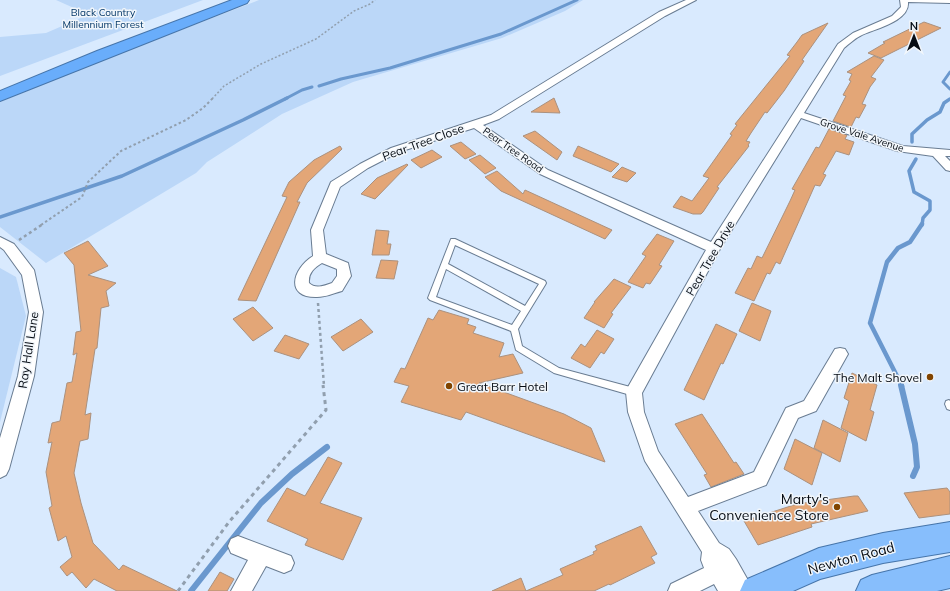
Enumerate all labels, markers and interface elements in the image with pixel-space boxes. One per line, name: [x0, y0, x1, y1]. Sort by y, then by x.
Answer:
park label: Black Country Millennium Forest: [63, 6, 144, 31]
north arrow: [894, 16, 934, 56]
text: N: [910, 19, 918, 33]
street label: Grove Vale Avenue: [818, 115, 906, 155]
street label: Pear Tree Close: [380, 120, 466, 164]
street label: Pear Tree Road: [480, 124, 546, 176]
street label: Pear Tree Drive: [682, 218, 738, 298]
street label: Ray Hall Lane: [15, 311, 41, 389]
place label: The Malt Shovel: [833, 370, 922, 385]
marker: The Malt Shovel: [925, 372, 935, 382]
place label: Great Barr Hotel: [457, 379, 548, 394]
marker: Great Barr Hotel: [444, 381, 454, 391]
place label: Marty's Convenience Store: [709, 490, 829, 524]
marker: Marty's Convenience Store: [832, 502, 842, 512]
street label: Newton Road: [806, 538, 896, 578]

